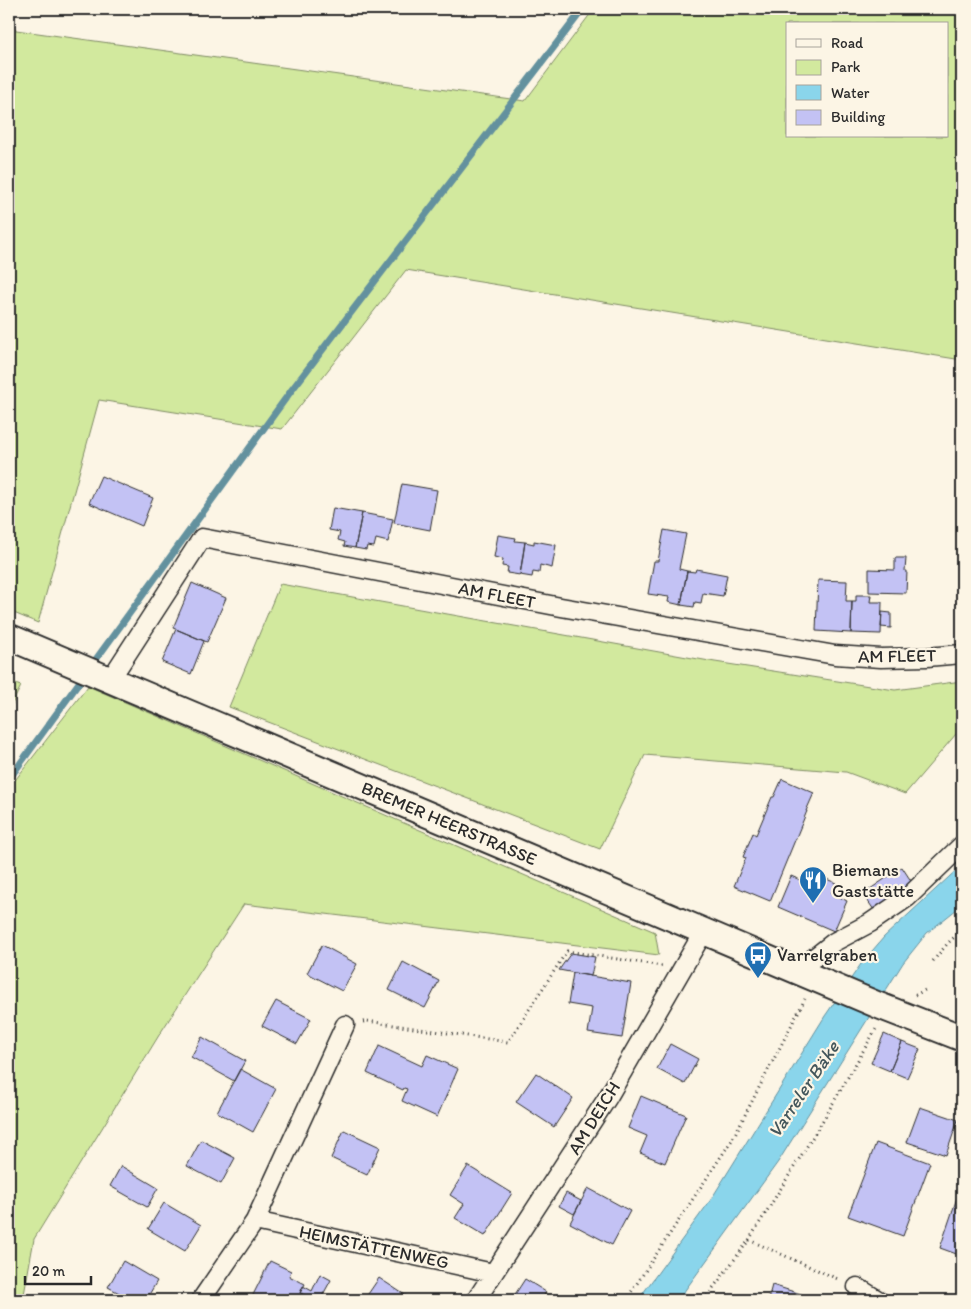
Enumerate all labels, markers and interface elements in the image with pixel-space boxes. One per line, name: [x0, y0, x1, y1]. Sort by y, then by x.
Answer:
legend: [786, 22, 948, 138]
text: Road: [831, 34, 864, 52]
text: Park: [831, 58, 861, 76]
text: Water: [831, 84, 870, 102]
text: Building: [831, 108, 885, 126]
street label: AM FLEET: [456, 577, 538, 613]
street label: AM FLEET: [858, 644, 936, 668]
street label: BREMER HEERSTRASSE: [358, 777, 540, 870]
place label: Biemans Gaststätte: [832, 859, 914, 902]
restaurant icon: Biemans Gaststätte: [798, 865, 828, 904]
bus stop icon: Varrelgraben: [743, 940, 773, 979]
place label: Varrelgraben: [777, 944, 877, 966]
water label: Varreler Bäke: [763, 1036, 845, 1142]
street label: AM DEICH: [563, 1077, 625, 1159]
street label: HEIMSTÄTTENWEG: [297, 1220, 451, 1274]
scale bar: [25, 1254, 91, 1286]
text: 20 m: [32, 1262, 66, 1280]

